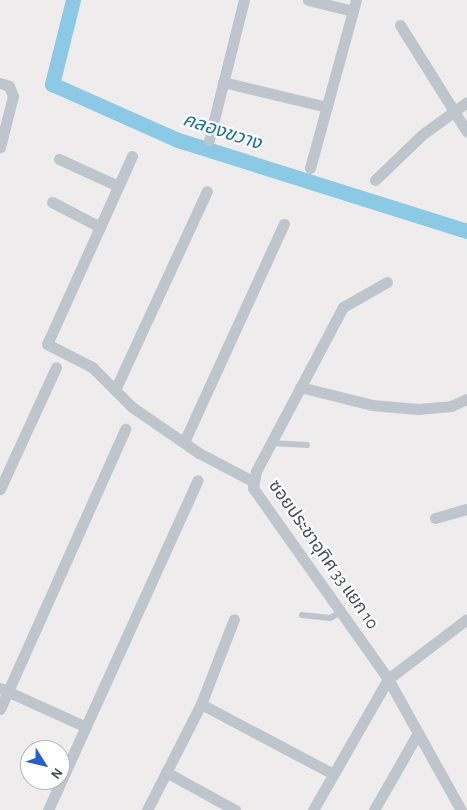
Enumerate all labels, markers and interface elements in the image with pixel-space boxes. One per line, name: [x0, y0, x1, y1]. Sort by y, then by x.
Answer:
water label: คลองขวาง: [180, 109, 264, 155]
street label: ซอยประชาอุทิศ 33 แยก 10: [263, 476, 383, 634]
north arrow: [20, 740, 70, 790]
text: N: [48, 765, 65, 781]

